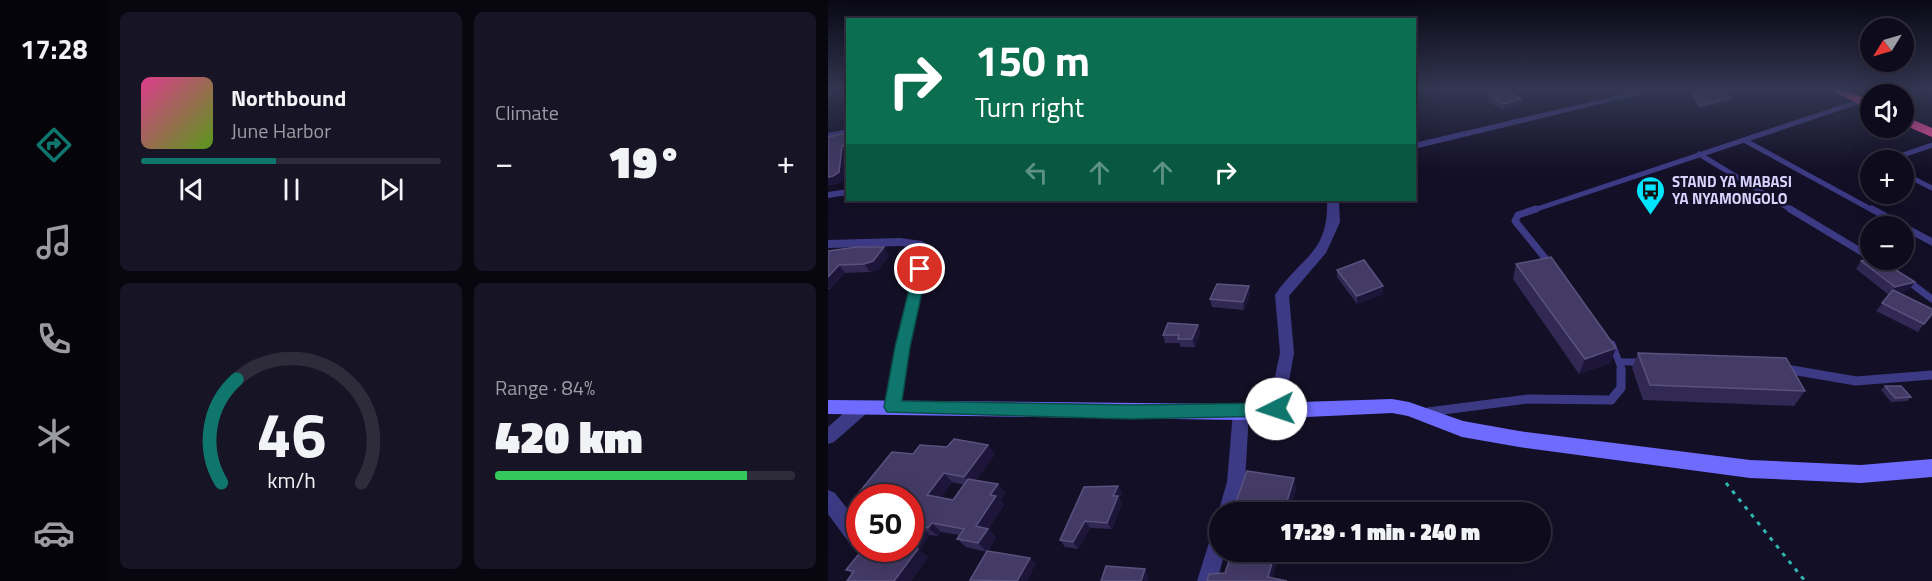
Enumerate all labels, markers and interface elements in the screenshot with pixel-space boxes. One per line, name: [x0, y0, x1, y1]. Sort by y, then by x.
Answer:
north arrow: [1860, 18, 1914, 72]
map controls: [1860, 18, 1914, 270]
text: 17:28: [20, 28, 88, 69]
text: 150 m: [975, 28, 1090, 92]
icon: right: [876, 42, 954, 120]
text: Northbound: [231, 81, 346, 115]
button: sound: [1860, 84, 1914, 138]
text: Turn right: [975, 86, 1084, 127]
text: Climate: [495, 97, 559, 128]
text: June Harbor: [231, 115, 331, 146]
icon: directions: [33, 124, 75, 166]
text: 19°: [608, 127, 682, 195]
text: −: [495, 137, 513, 187]
text: +: [777, 137, 795, 187]
button: +: [1860, 150, 1914, 204]
icon: left: [1020, 156, 1053, 189]
icon: ahead: [1083, 156, 1116, 189]
icon: ahead: [1146, 156, 1179, 189]
icon: right: [1209, 156, 1242, 189]
place label: STAND YA MABASI YA NYAMONGOLO: [1672, 170, 1792, 210]
icon: previous: [175, 173, 208, 206]
icon: pause: [275, 173, 308, 206]
icon: next: [375, 173, 408, 206]
bus stop icon: STAND YA MABASI YA NYAMONGOLO: [1635, 174, 1667, 216]
button: −: [1860, 216, 1914, 270]
icon: music: [33, 221, 75, 263]
pin: [894, 243, 945, 294]
icon: arrive: [903, 252, 936, 285]
icon: phone: [33, 318, 75, 360]
text: Range · 84%: [495, 372, 595, 403]
position arrow: [1244, 377, 1308, 441]
text: 46: [256, 386, 326, 481]
text: 420 km: [495, 402, 643, 470]
icon: climate: [33, 415, 75, 457]
text: km/h: [267, 464, 315, 496]
speed limit sign: 50: [846, 484, 924, 562]
icon: car: [33, 512, 75, 554]
text: 17:29 · 1 min · 240 m: [1280, 515, 1480, 549]

